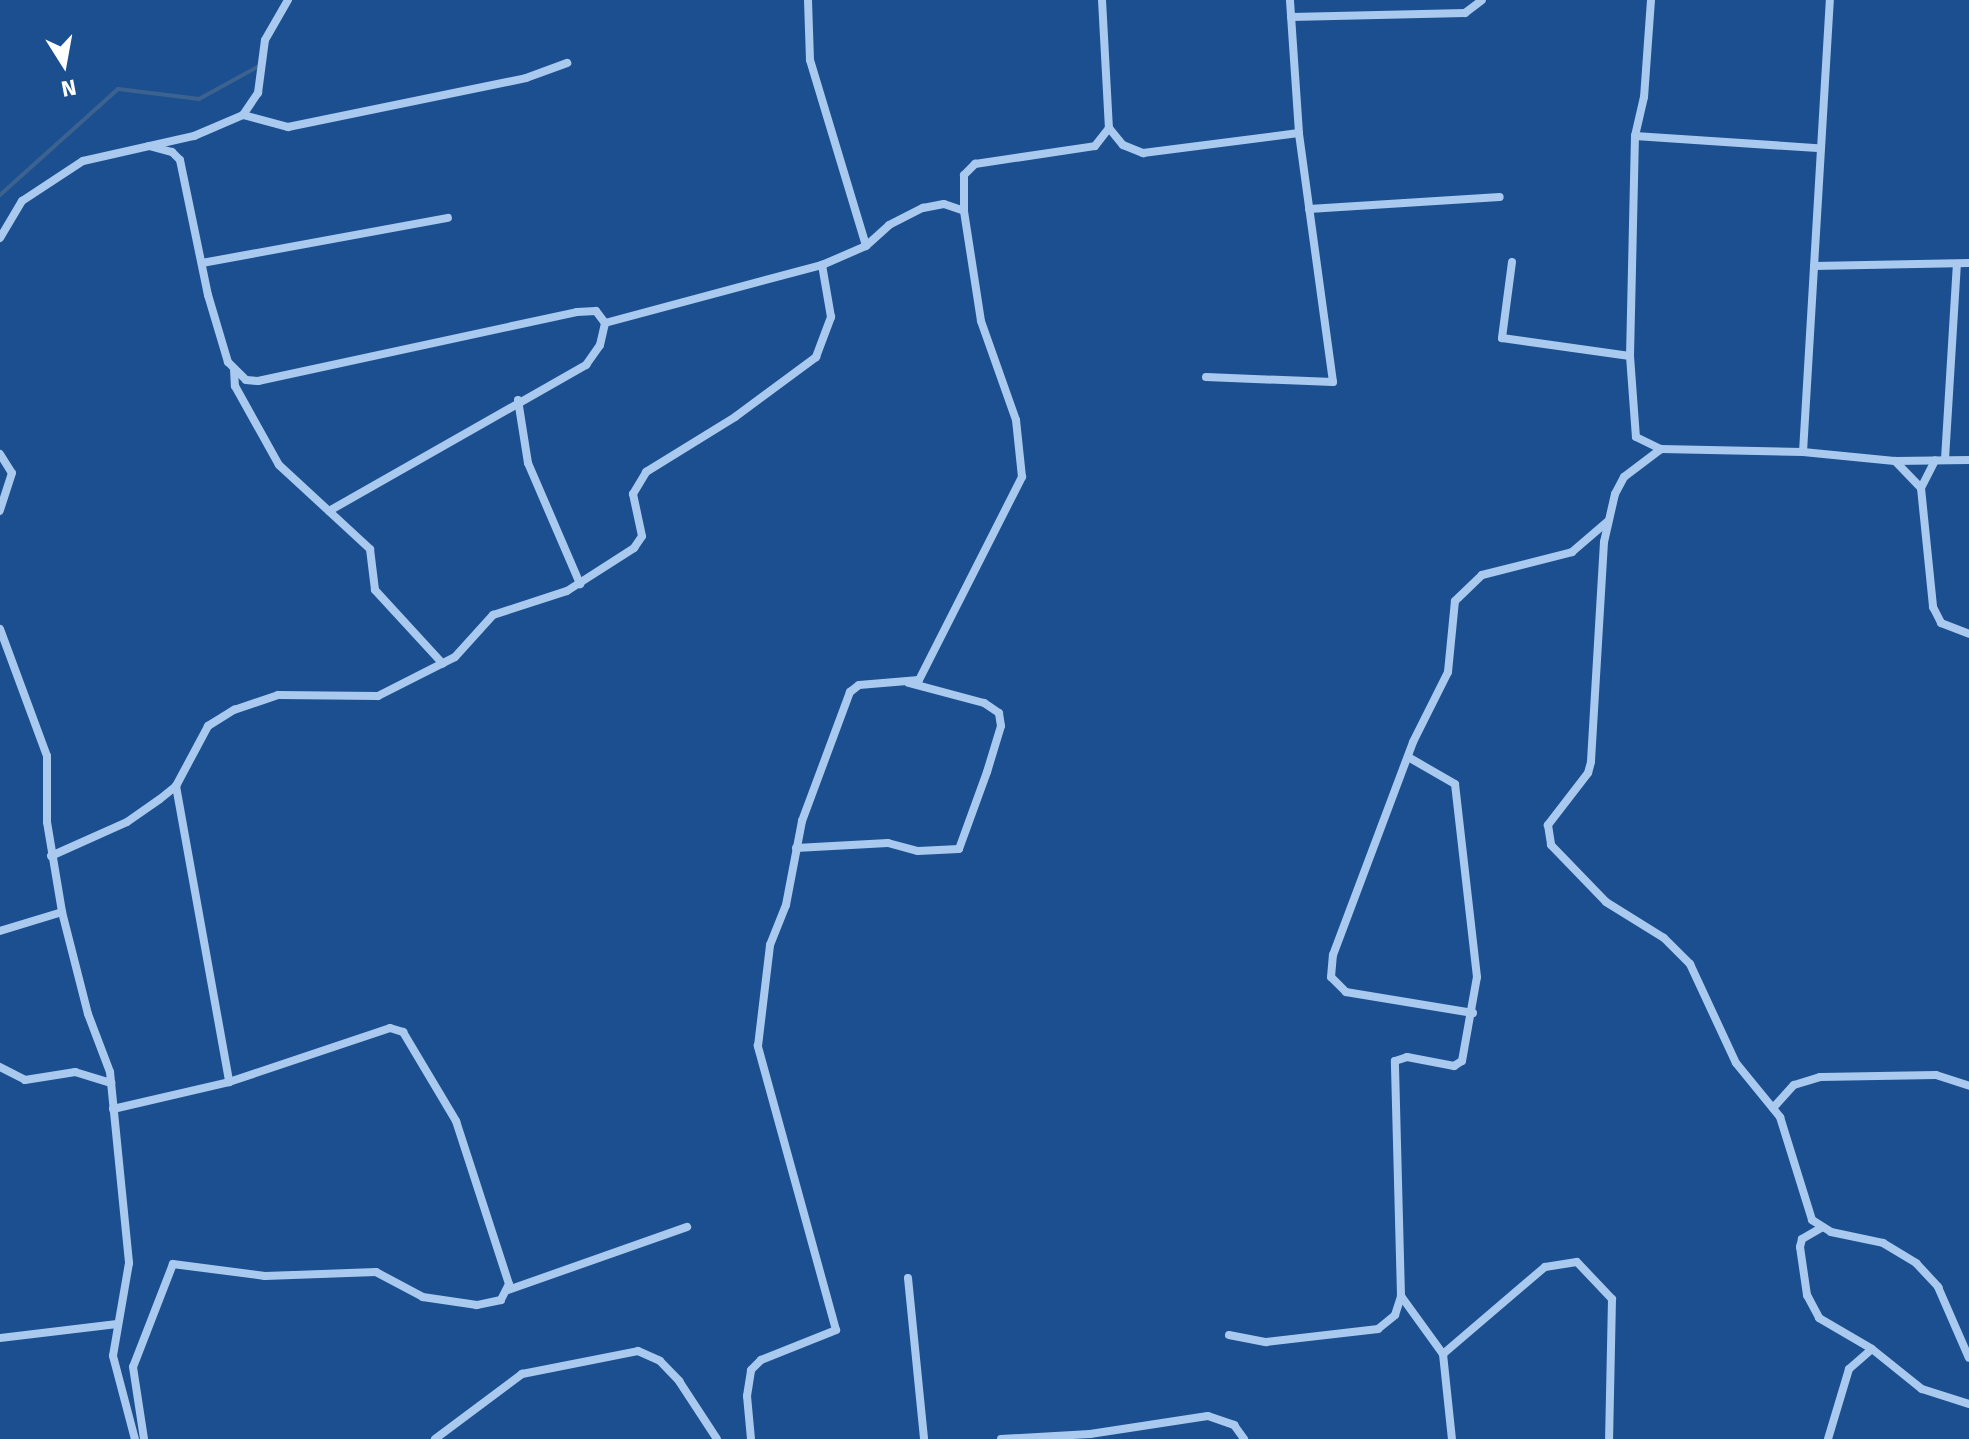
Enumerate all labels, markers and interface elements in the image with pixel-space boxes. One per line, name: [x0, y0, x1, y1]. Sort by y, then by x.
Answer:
north arrow: [24, 24, 104, 104]
text: N: [59, 73, 78, 103]

